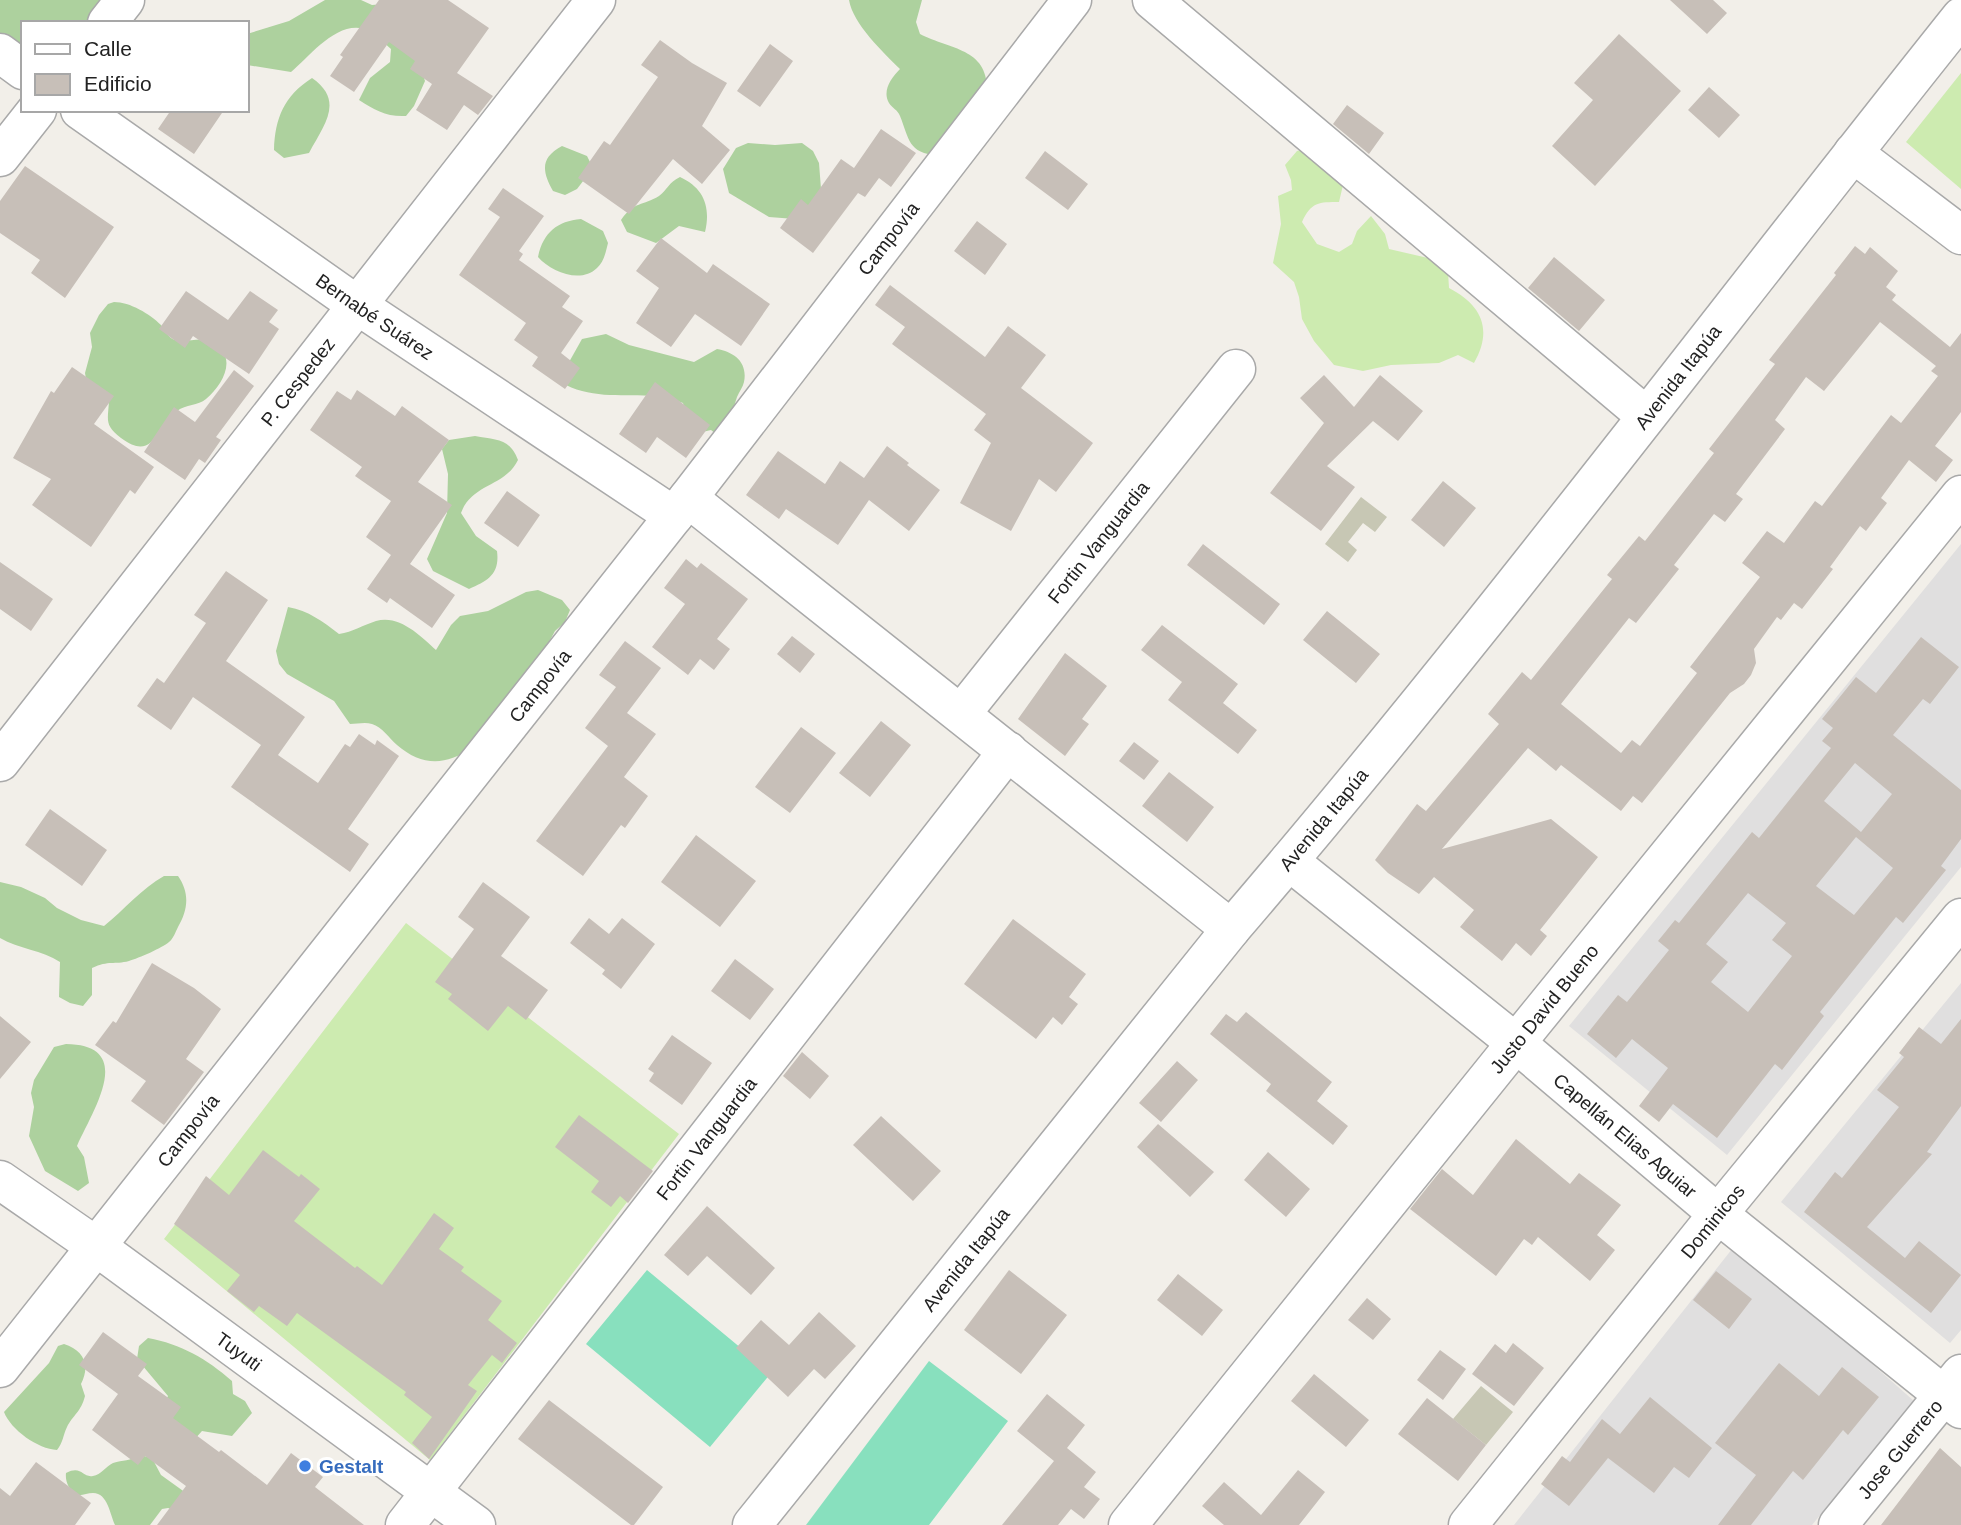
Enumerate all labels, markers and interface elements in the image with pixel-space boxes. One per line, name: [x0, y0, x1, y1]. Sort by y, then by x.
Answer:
legend: [21, 21, 248, 112]
text: Calle: [84, 37, 132, 60]
text: Edificio: [84, 72, 152, 95]
street label: Campovía: [853, 197, 923, 279]
street label: Bernabé Suárez: [312, 269, 438, 364]
street label: Avenida Itapúa: [1631, 320, 1725, 433]
street label: P. Cespedez: [257, 333, 339, 430]
street label: Fortin Vanguardia: [1043, 477, 1153, 607]
street label: Campovía: [505, 645, 575, 726]
street label: Avenida Itapúa: [1275, 764, 1372, 875]
street label: Justo David Bueno: [1486, 940, 1602, 1077]
street label: Capellán Elias Aguiar: [1549, 1069, 1701, 1202]
street label: Fortin Vanguardia: [652, 1073, 761, 1204]
street label: Campovía: [153, 1090, 223, 1171]
street label: Dominicos: [1676, 1180, 1749, 1262]
street label: Avenida Itapúa: [918, 1203, 1014, 1315]
street label: Tuyuti: [212, 1328, 266, 1375]
street label: Jose Guerrero: [1853, 1395, 1946, 1503]
place label: Gestalt: [319, 1456, 384, 1477]
marker: Gestalt: [297, 1458, 313, 1474]

